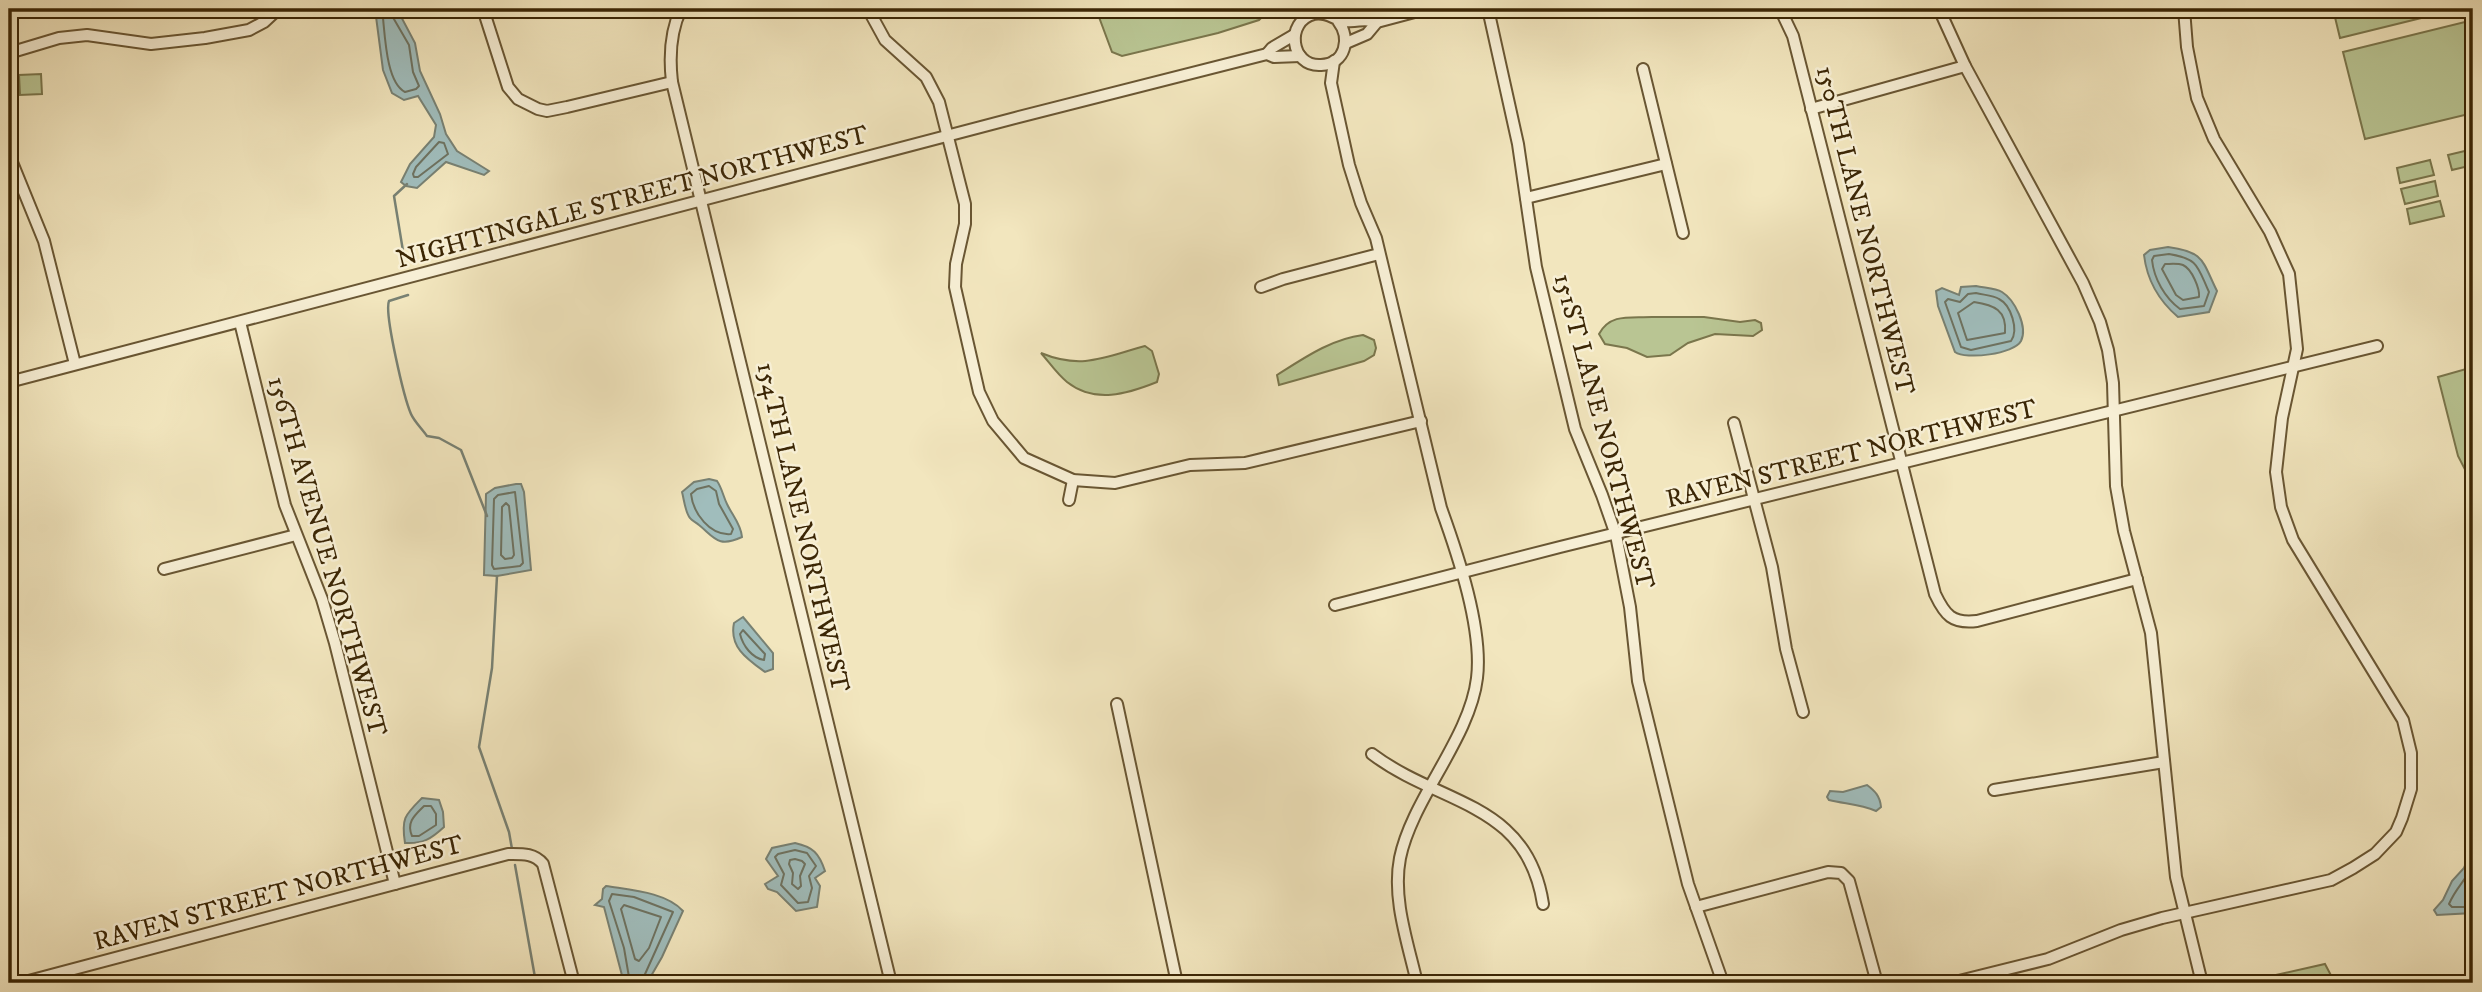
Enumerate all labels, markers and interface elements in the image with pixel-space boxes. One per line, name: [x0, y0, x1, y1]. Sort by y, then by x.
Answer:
street label: 150TH LANE NORTHWEST: [1808, 62, 1922, 399]
street label: NIGHTINGALE STREET NORTHWEST: [393, 118, 872, 276]
street label: 151ST LANE NORTHWEST: [1546, 270, 1662, 593]
street label: 154TH LANE NORTHWEST: [748, 359, 857, 696]
street label: 156TH AVENUE NORTHWEST: [259, 373, 394, 740]
street label: RAVEN STREET NORTHWEST: [1662, 392, 2041, 517]
street label: RAVEN STREET NORTHWEST: [90, 828, 467, 959]

